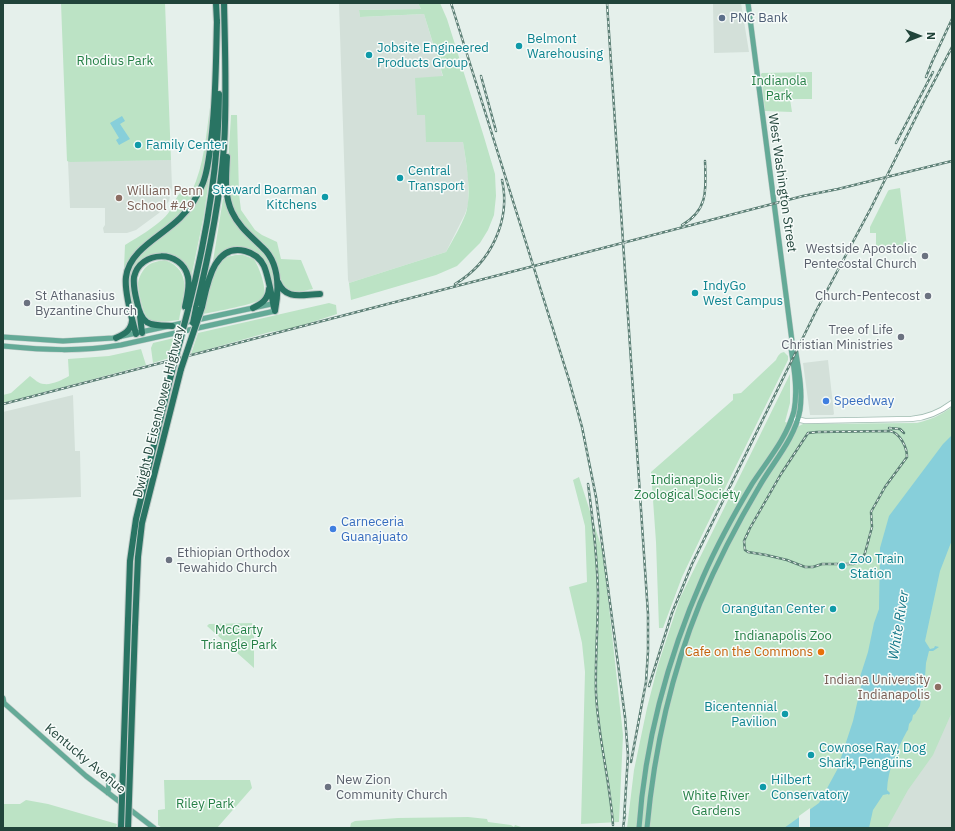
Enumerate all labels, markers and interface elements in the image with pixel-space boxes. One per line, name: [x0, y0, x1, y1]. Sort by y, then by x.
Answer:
place label: PNC Bank: [730, 10, 788, 26]
marker: PNC Bank: [717, 13, 727, 23]
north arrow: [899, 16, 939, 56]
place label: Belmont Warehousing: [527, 31, 603, 62]
text: N: [924, 32, 938, 40]
place label: Jobsite Engineered Products Group: [377, 40, 489, 71]
marker: Belmont Warehousing: [514, 41, 524, 51]
marker: Jobsite Engineered Products Group: [364, 50, 374, 60]
park label: Rhodius Park: [77, 53, 153, 69]
park label: Indianola Park: [751, 73, 807, 104]
street label: West Washington Street: [765, 113, 799, 253]
place label: Family Center: [146, 137, 226, 153]
marker: Family Center: [133, 140, 143, 150]
place label: Central Transport: [408, 163, 464, 194]
marker: Central Transport: [395, 173, 405, 183]
place label: Steward Boarman Kitchens: [213, 182, 317, 213]
place label: William Penn School #49: [127, 183, 203, 214]
marker: Steward Boarman Kitchens: [320, 192, 330, 202]
marker: William Penn School #49: [114, 193, 124, 203]
place label: Westside Apostolic Pentecostal Church: [804, 241, 917, 272]
marker: Westside Apostolic Pentecostal Church: [920, 251, 930, 261]
place label: IndyGo West Campus: [703, 278, 783, 309]
place label: St Athanasius Byzantine Church: [35, 288, 137, 319]
marker: IndyGo West Campus: [690, 288, 700, 298]
place label: Church-Pentecost: [815, 288, 920, 304]
marker: Church-Pentecost: [923, 291, 933, 301]
marker: St Athanasius Byzantine Church: [22, 298, 32, 308]
place label: Tree of Life Christian Ministries: [781, 322, 893, 353]
street label: Dwight D Eisenhower Highway: [130, 324, 188, 500]
marker: Tree of Life Christian Ministries: [896, 332, 906, 342]
place label: Speedway: [834, 393, 894, 409]
marker: Speedway: [821, 396, 831, 406]
park label: Indianapolis Zoological Society: [634, 472, 740, 503]
place label: Carneceria Guanajuato: [341, 514, 408, 545]
marker: Carneceria Guanajuato: [328, 524, 338, 534]
place label: Ethiopian Orthodox Tewahido Church: [177, 545, 290, 576]
place label: Zoo Train Station: [850, 551, 904, 582]
marker: Ethiopian Orthodox Tewahido Church: [164, 555, 174, 565]
marker: Zoo Train Station: [837, 561, 847, 571]
water label: White River: [885, 589, 913, 661]
place label: Orangutan Center: [722, 601, 825, 617]
marker: Orangutan Center: [828, 604, 838, 614]
park label: McCarty Triangle Park: [201, 622, 277, 653]
park label: Indianapolis Zoo: [734, 628, 832, 644]
place label: Cafe on the Commons: [685, 644, 813, 660]
marker: Cafe on the Commons: [816, 647, 826, 657]
place label: Indiana University Indianapolis: [824, 672, 930, 703]
marker: Indiana University Indianapolis: [933, 682, 943, 692]
place label: Bicentennial Pavilion: [704, 699, 777, 730]
marker: Bicentennial Pavilion: [780, 709, 790, 719]
street label: Kentucky Avenue: [41, 721, 129, 797]
place label: Cownose Ray, Dog Shark, Penguins: [819, 740, 926, 771]
marker: Cownose Ray, Dog Shark, Penguins: [806, 750, 816, 760]
place label: New Zion Community Church: [336, 772, 448, 803]
place label: Hilbert Conservatory: [771, 772, 849, 803]
marker: New Zion Community Church: [323, 782, 333, 792]
marker: Hilbert Conservatory: [758, 782, 768, 792]
park label: White River Gardens: [683, 788, 749, 819]
park label: Riley Park: [176, 796, 234, 812]

